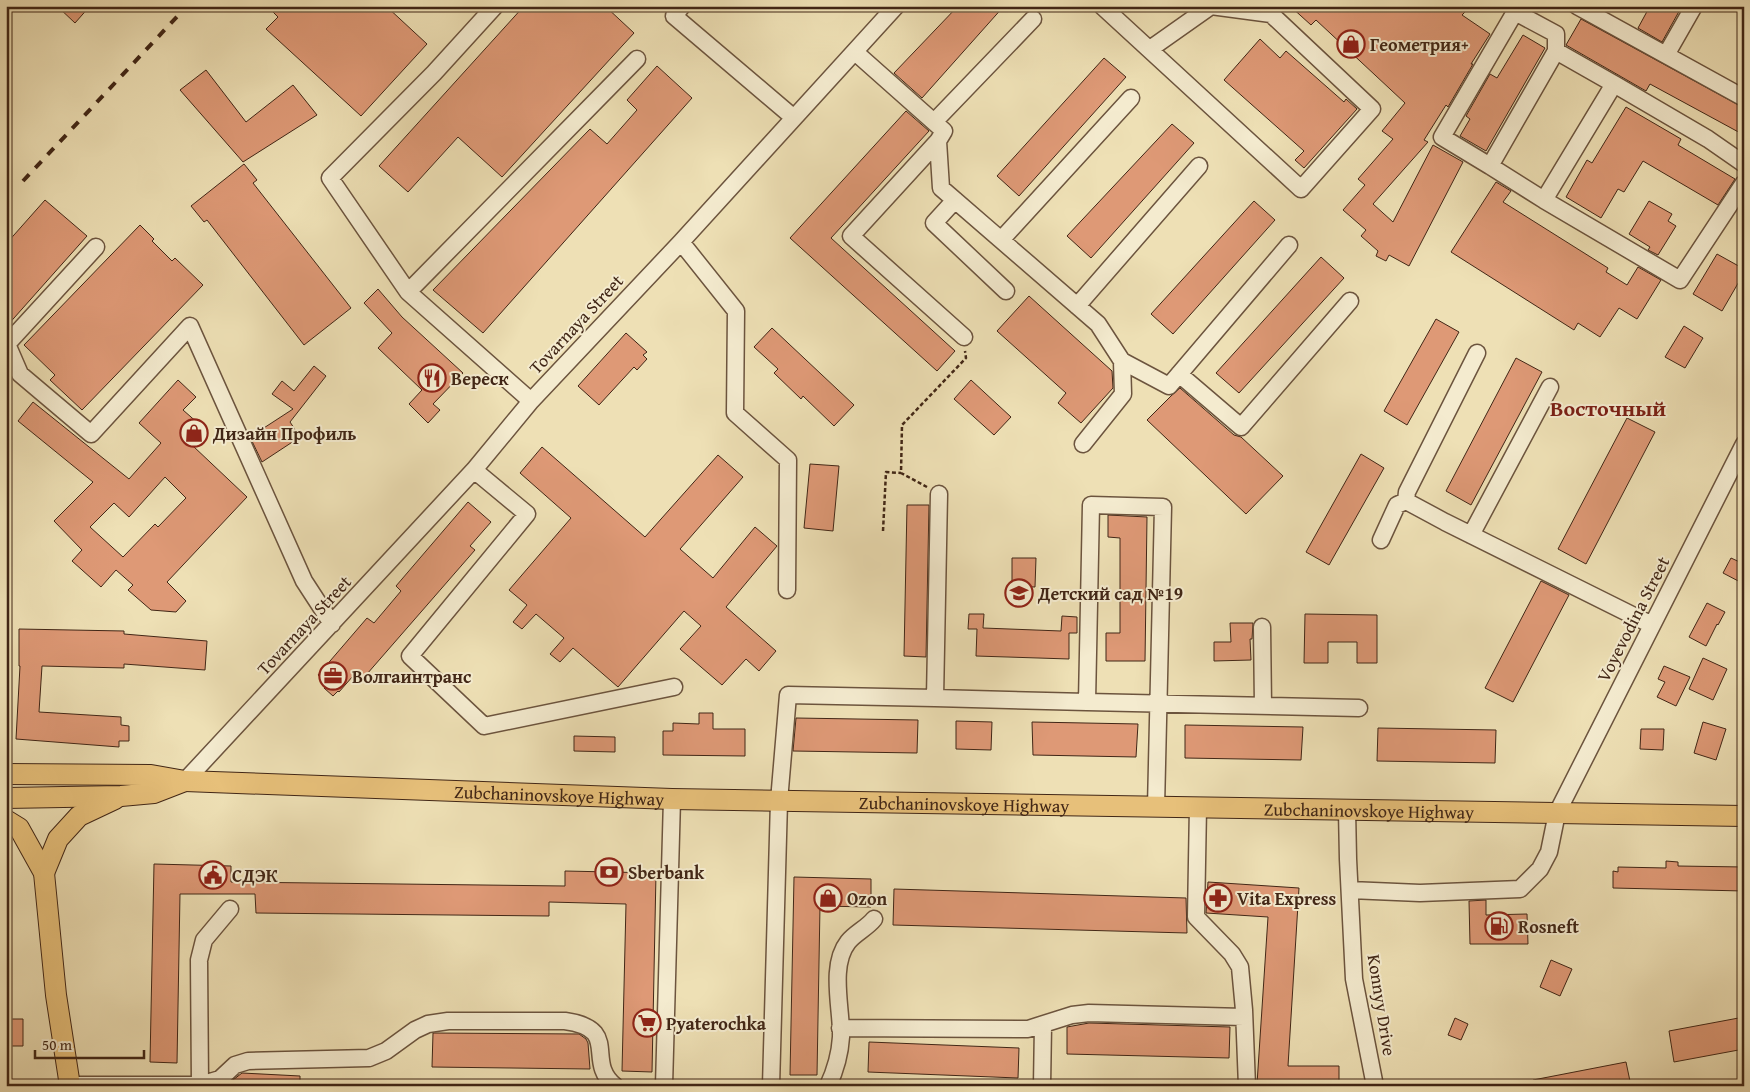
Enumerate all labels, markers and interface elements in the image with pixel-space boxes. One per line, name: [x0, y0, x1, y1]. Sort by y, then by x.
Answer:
shop icon: Геометрия+: [1336, 29, 1366, 59]
place label: Геометрия+: [1370, 31, 1469, 58]
street label: Tovarnaya Street: [522, 267, 630, 380]
restaurant icon: Вереск: [417, 363, 447, 393]
place label: Вереск: [451, 365, 509, 392]
district label: Восточный: [1550, 392, 1666, 424]
shop icon: Дизайн Профиль: [179, 418, 209, 448]
place label: Дизайн Профиль: [212, 420, 357, 447]
street label: Voyevodina Street: [1590, 551, 1677, 686]
street label: Tovarnaya Street: [250, 568, 358, 681]
school or university icon: Детский сад №19: [1004, 578, 1034, 608]
place label: Детский сад №19: [1037, 580, 1183, 607]
office icon: Волгаинтранс: [318, 661, 348, 691]
place label: Волгаинтранс: [352, 663, 471, 690]
street label: Zubchaninovskoye Highway: [454, 777, 665, 812]
street label: Zubchaninovskoye Highway: [859, 788, 1069, 819]
street label: Zubchaninovskoye Highway: [1264, 795, 1474, 825]
bank icon: Sberbank: [594, 857, 624, 887]
place label: Sberbank: [628, 859, 705, 886]
public building icon: СДЭК: [198, 860, 228, 890]
place label: СДЭК: [232, 862, 278, 889]
shop icon: Ozon: [813, 883, 843, 913]
pharmacy icon: Vita Express: [1203, 883, 1233, 913]
place label: Ozon: [847, 885, 887, 912]
place label: Vita Express: [1237, 885, 1337, 912]
fuel station icon: Rosneft: [1484, 911, 1514, 941]
place label: Rosneft: [1518, 913, 1579, 940]
street label: Konnyy Drive: [1361, 952, 1403, 1058]
supermarket icon: Pyaterochka: [632, 1008, 662, 1038]
place label: Pyaterochka: [666, 1010, 767, 1037]
scale bar: [35, 1027, 144, 1059]
text: 50 m: [42, 1034, 73, 1055]

